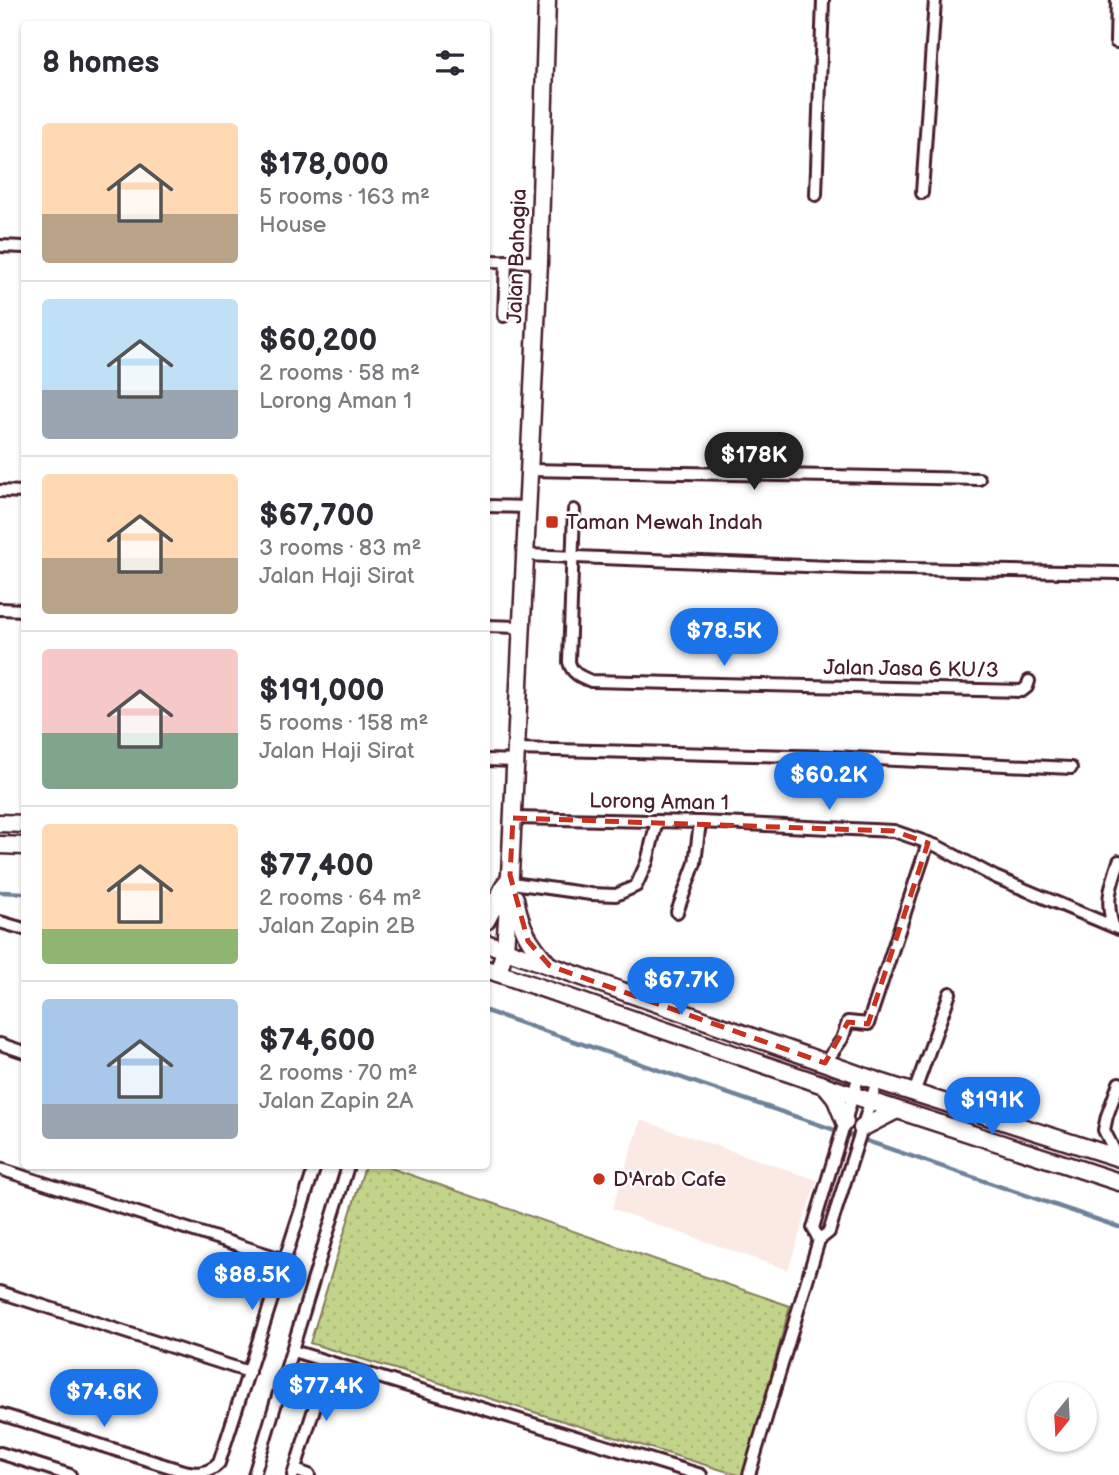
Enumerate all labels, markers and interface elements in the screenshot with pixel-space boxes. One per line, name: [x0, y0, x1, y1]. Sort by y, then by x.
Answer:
icon: filters: [431, 44, 469, 82]
text: 8 homes: [42, 45, 159, 81]
text: $178,000: [259, 147, 389, 183]
icon: home: [98, 151, 182, 235]
text: 5 rooms · 163 m²: [259, 183, 430, 211]
street label: Jalan Bahagia: [502, 188, 532, 324]
text: House: [259, 211, 326, 239]
text: $60,200: [259, 323, 377, 359]
icon: home: [98, 327, 182, 411]
text: 2 rooms · 58 m²: [259, 359, 420, 387]
text: Lorong Aman 1: [259, 387, 412, 415]
pin: $178K: [705, 433, 803, 492]
text: $178K: [721, 441, 788, 469]
text: $67,700: [259, 498, 374, 534]
icon: home: [98, 502, 182, 586]
place label: Taman Mewah Indah: [566, 510, 763, 535]
marker: Taman Mewah Indah: [544, 514, 560, 530]
text: 3 rooms · 83 m²: [259, 534, 421, 562]
text: Jalan Haji Sirat: [259, 562, 414, 590]
pin: $78.5K: [667, 608, 781, 668]
text: $78.5K: [686, 617, 762, 645]
street label: Jalan Jasa 6 KU/3: [823, 655, 999, 683]
text: $191,000: [259, 673, 384, 709]
icon: home: [98, 677, 182, 761]
text: 5 rooms · 158 m²: [259, 709, 428, 737]
text: Jalan Haji Sirat: [259, 737, 414, 765]
pin: $60.2K: [772, 752, 886, 812]
text: $60.2K: [790, 761, 868, 789]
street label: Lorong Aman 1: [589, 788, 729, 816]
text: $77,400: [259, 848, 374, 884]
icon: home: [98, 852, 182, 936]
text: 2 rooms · 64 m²: [259, 884, 421, 912]
text: Jalan Zapin 2B: [259, 912, 415, 940]
pin: $67.7K: [624, 958, 738, 1017]
text: $67.7K: [643, 966, 719, 994]
text: $74,600: [259, 1023, 375, 1059]
icon: home: [98, 1027, 182, 1111]
text: 2 rooms · 70 m²: [259, 1059, 418, 1087]
pin: $191K: [943, 1078, 1041, 1137]
text: $191K: [960, 1086, 1024, 1114]
text: Jalan Zapin 2A: [259, 1087, 413, 1115]
place label: D'Arab Cafe: [613, 1167, 726, 1192]
marker: D'Arab Cafe: [591, 1171, 607, 1187]
pin: $88.5K: [195, 1252, 309, 1312]
text: $88.5K: [214, 1261, 290, 1289]
pin: $77.4K: [269, 1364, 383, 1423]
pin: $74.6K: [47, 1370, 161, 1429]
text: $77.4K: [289, 1372, 363, 1400]
text: $74.6K: [66, 1378, 142, 1406]
north arrow: [1027, 1382, 1097, 1452]
map controls: [1027, 1382, 1097, 1452]

